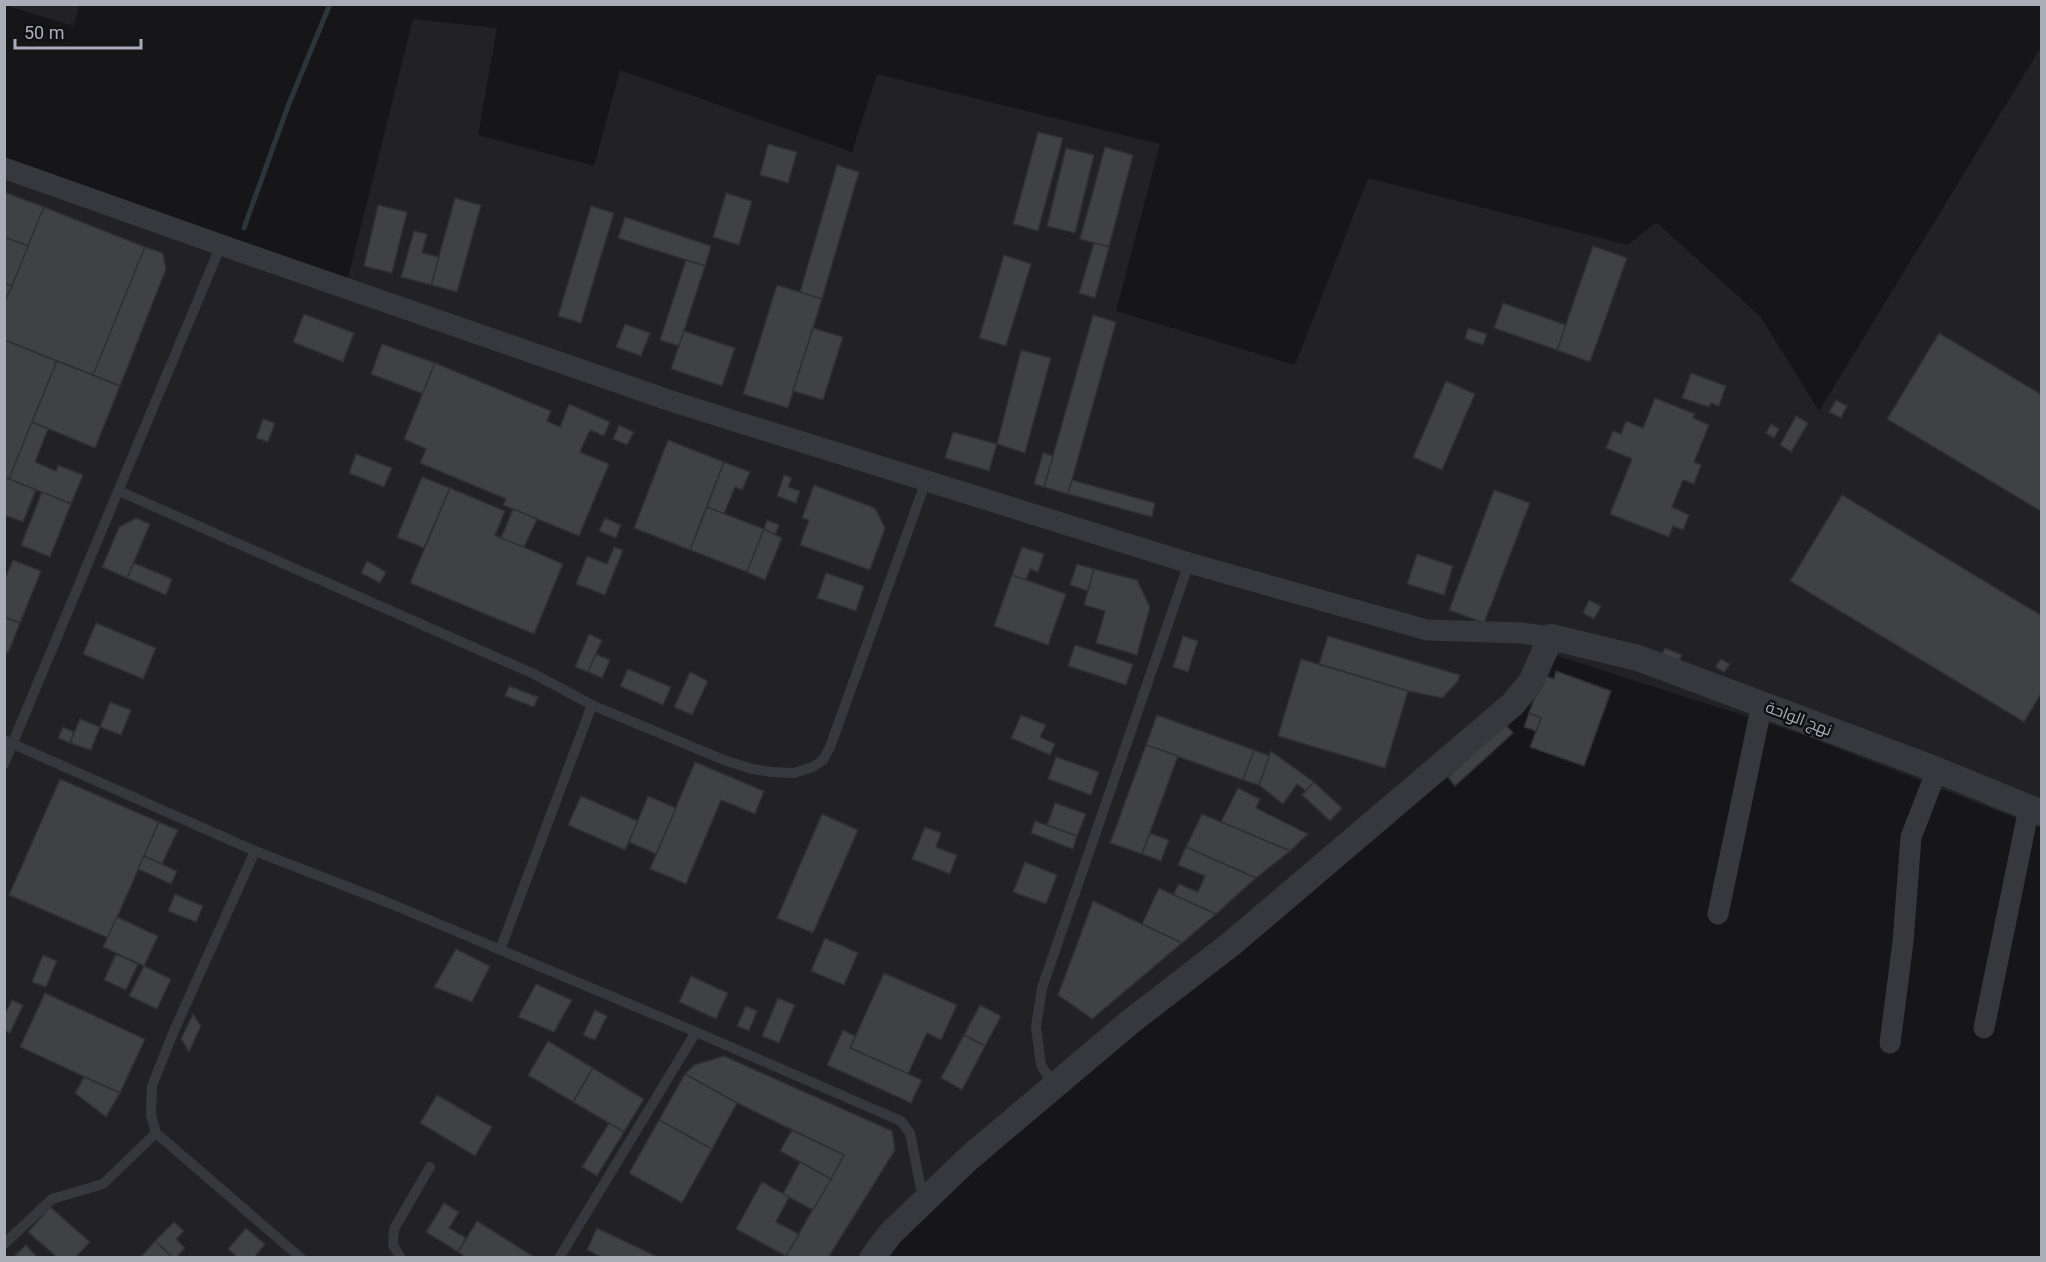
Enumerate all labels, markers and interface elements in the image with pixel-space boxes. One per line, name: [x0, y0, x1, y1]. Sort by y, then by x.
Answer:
scale bar: [15, 12, 141, 50]
text: 50 m: [24, 22, 64, 43]
street label: نهج الواحة: [1762, 697, 1835, 742]

